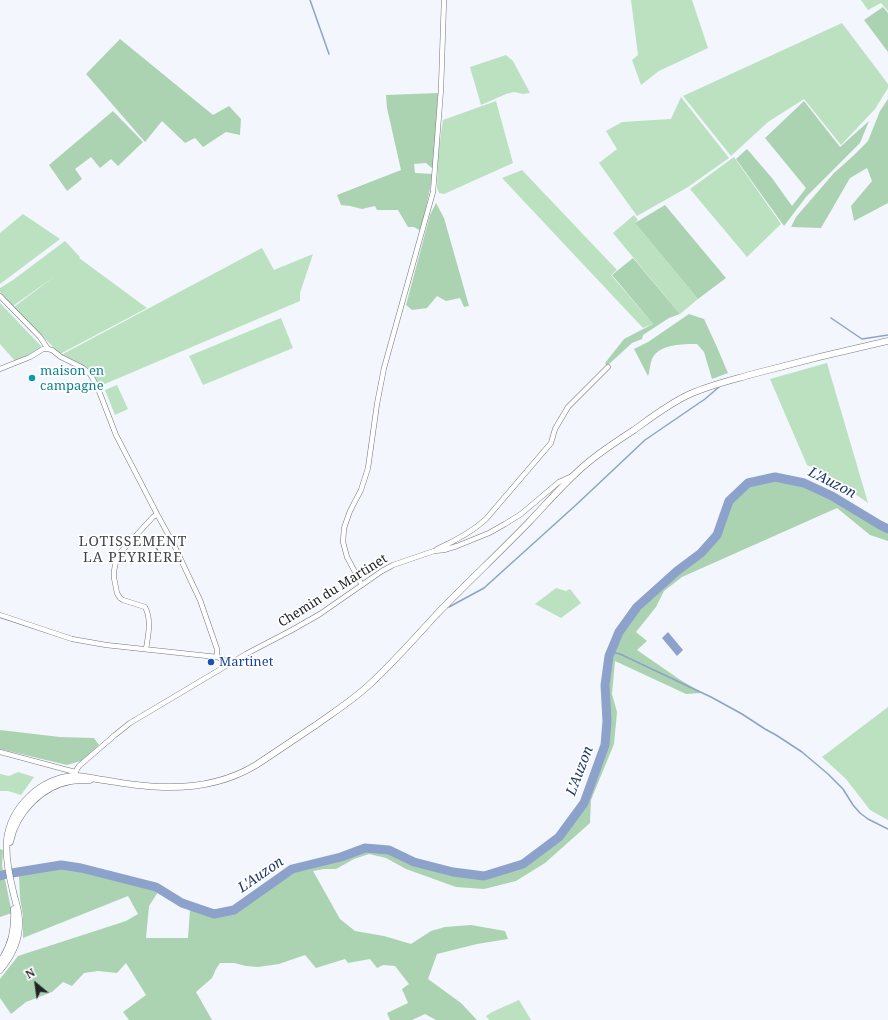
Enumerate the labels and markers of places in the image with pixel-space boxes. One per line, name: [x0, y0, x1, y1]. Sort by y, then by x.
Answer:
place label: maison en campagne: [40, 363, 104, 394]
marker: maison en campagne: [27, 373, 37, 383]
place label: Martinet: [219, 654, 273, 670]
marker: Martinet: [206, 657, 216, 667]

